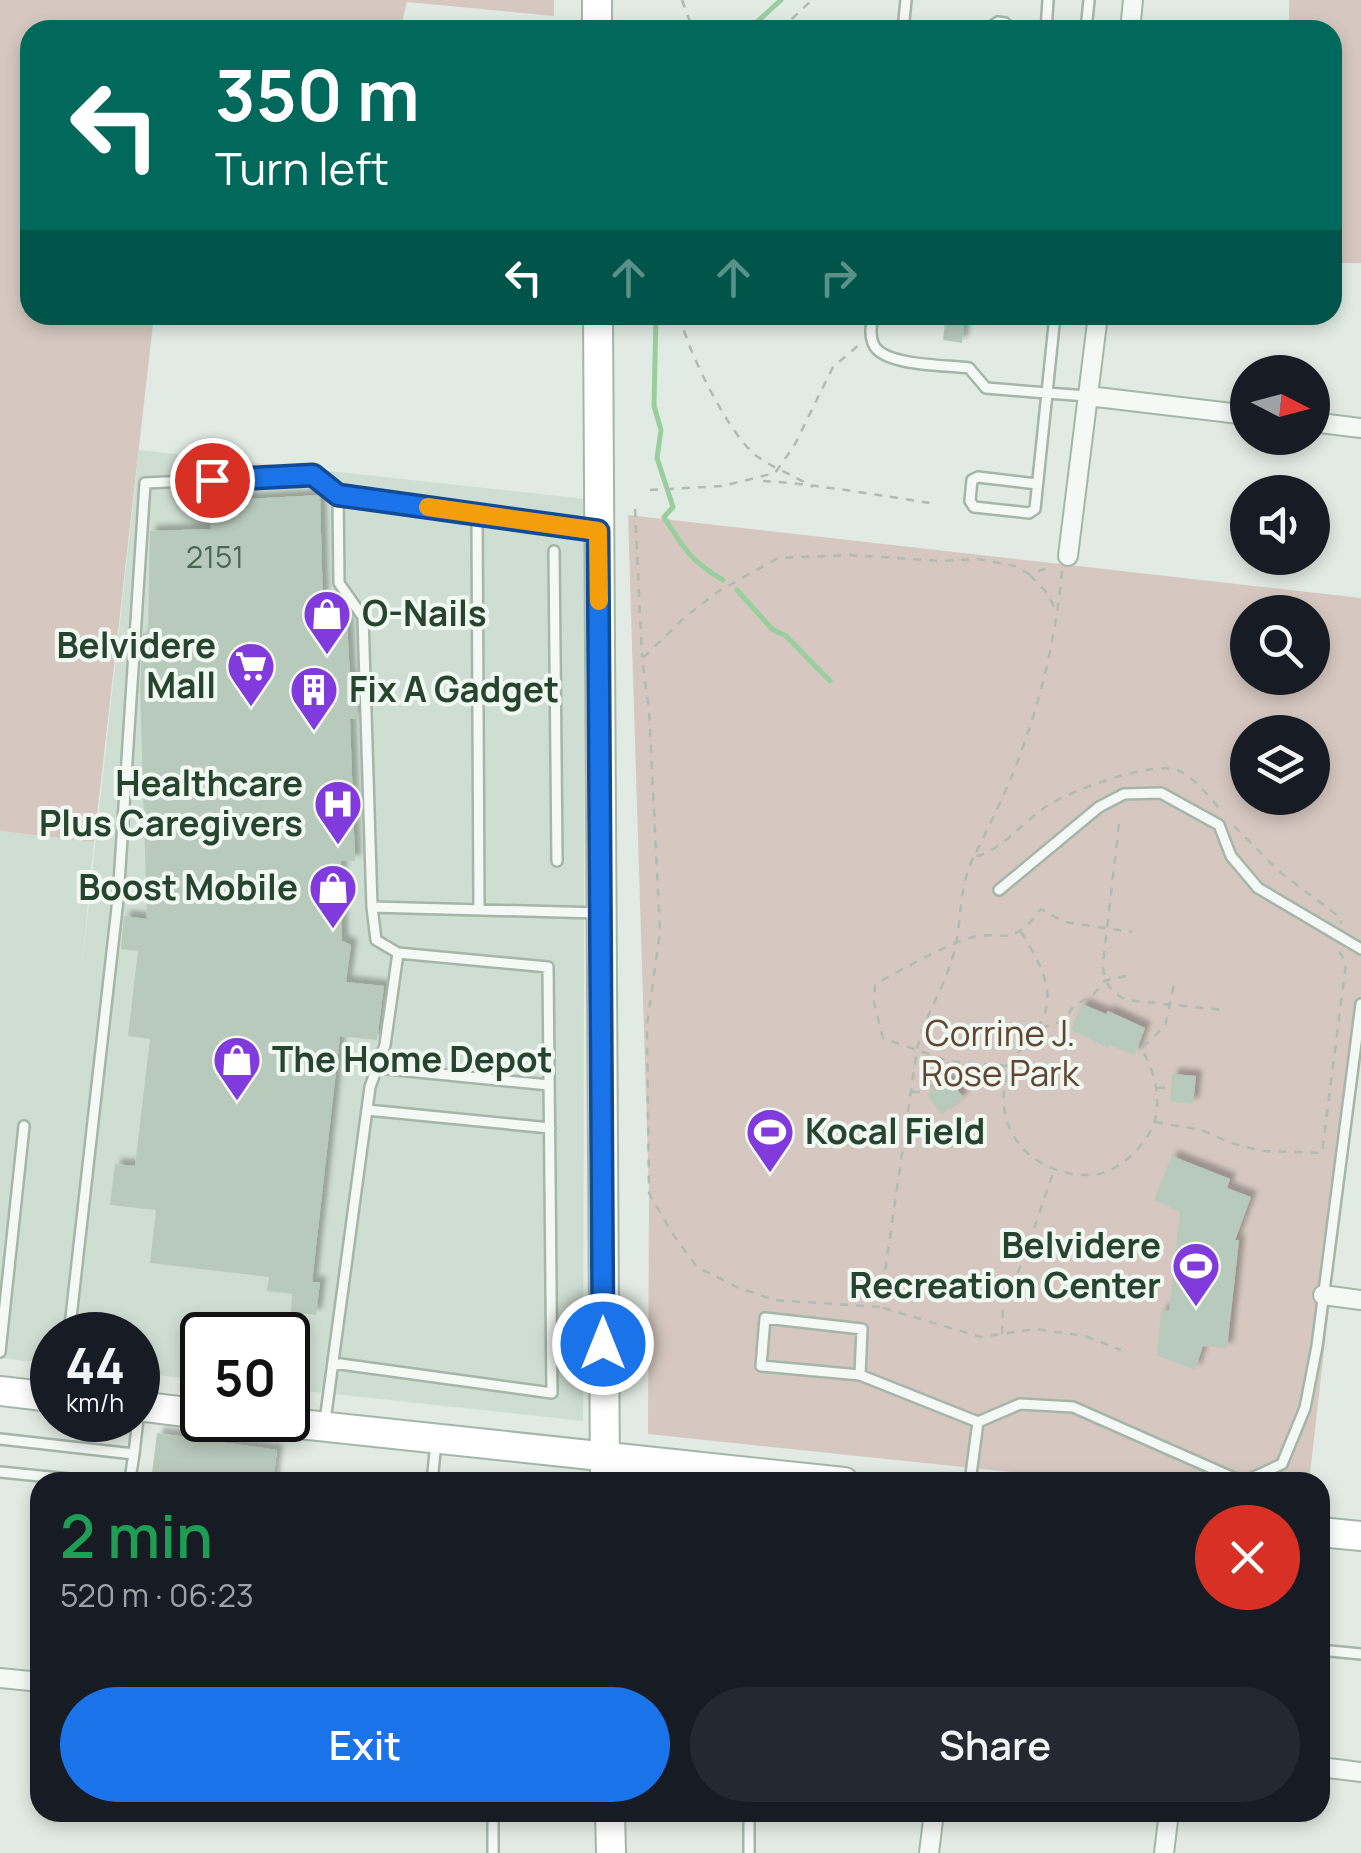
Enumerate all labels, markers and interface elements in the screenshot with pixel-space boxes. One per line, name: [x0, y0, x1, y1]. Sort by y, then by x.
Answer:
text: 350 m: [215, 46, 420, 142]
icon: left: [50, 60, 180, 190]
text: Turn left: [215, 137, 389, 199]
icon: left: [496, 250, 551, 305]
icon: ahead: [601, 250, 656, 305]
icon: ahead: [706, 250, 761, 305]
icon: right: [811, 250, 866, 305]
north arrow: [1230, 355, 1330, 455]
map controls: [1230, 355, 1330, 815]
pin: [170, 438, 255, 523]
icon: arrive: [185, 453, 240, 508]
button: sound: [1230, 475, 1330, 575]
house number: 2151: [186, 536, 244, 577]
shop icon: O-Nails: [301, 588, 353, 656]
place label: O-Nails: [362, 589, 487, 637]
button: search: [1230, 595, 1330, 695]
place label: Belvidere Mall: [57, 621, 216, 709]
supermarket icon: Belvidere Mall: [225, 640, 277, 708]
building icon: Fix A Gadget: [288, 664, 340, 732]
place label: Fix A Gadget: [349, 665, 559, 713]
button: layers: [1230, 715, 1330, 815]
place label: Healthcare Plus Caregivers: [39, 759, 303, 847]
hospital icon: Healthcare Plus Caregivers: [312, 778, 364, 846]
shop icon: Boost Mobile: [307, 862, 359, 930]
place label: Boost Mobile: [78, 863, 298, 911]
park label: Corrine J. Rose Park: [921, 1009, 1081, 1097]
shop icon: The Home Depot: [211, 1034, 263, 1102]
place label: The Home Depot: [272, 1035, 553, 1083]
sports icon: Kocal Field: [744, 1106, 796, 1174]
place label: Kocal Field: [805, 1107, 985, 1155]
place label: Belvidere Recreation Center: [849, 1221, 1161, 1309]
sports icon: Belvidere Recreation Center: [1170, 1240, 1222, 1308]
position arrow: [551, 1292, 655, 1396]
speed limit sign: 50: [180, 1312, 310, 1442]
text: 44: [65, 1331, 125, 1399]
text: km/h: [66, 1385, 124, 1420]
text: 2 min: [60, 1494, 213, 1576]
button: close: [1195, 1505, 1300, 1610]
text: 520 m · 06:23: [60, 1573, 254, 1617]
button: Exit: [60, 1687, 670, 1802]
button: Share: [690, 1687, 1300, 1802]

